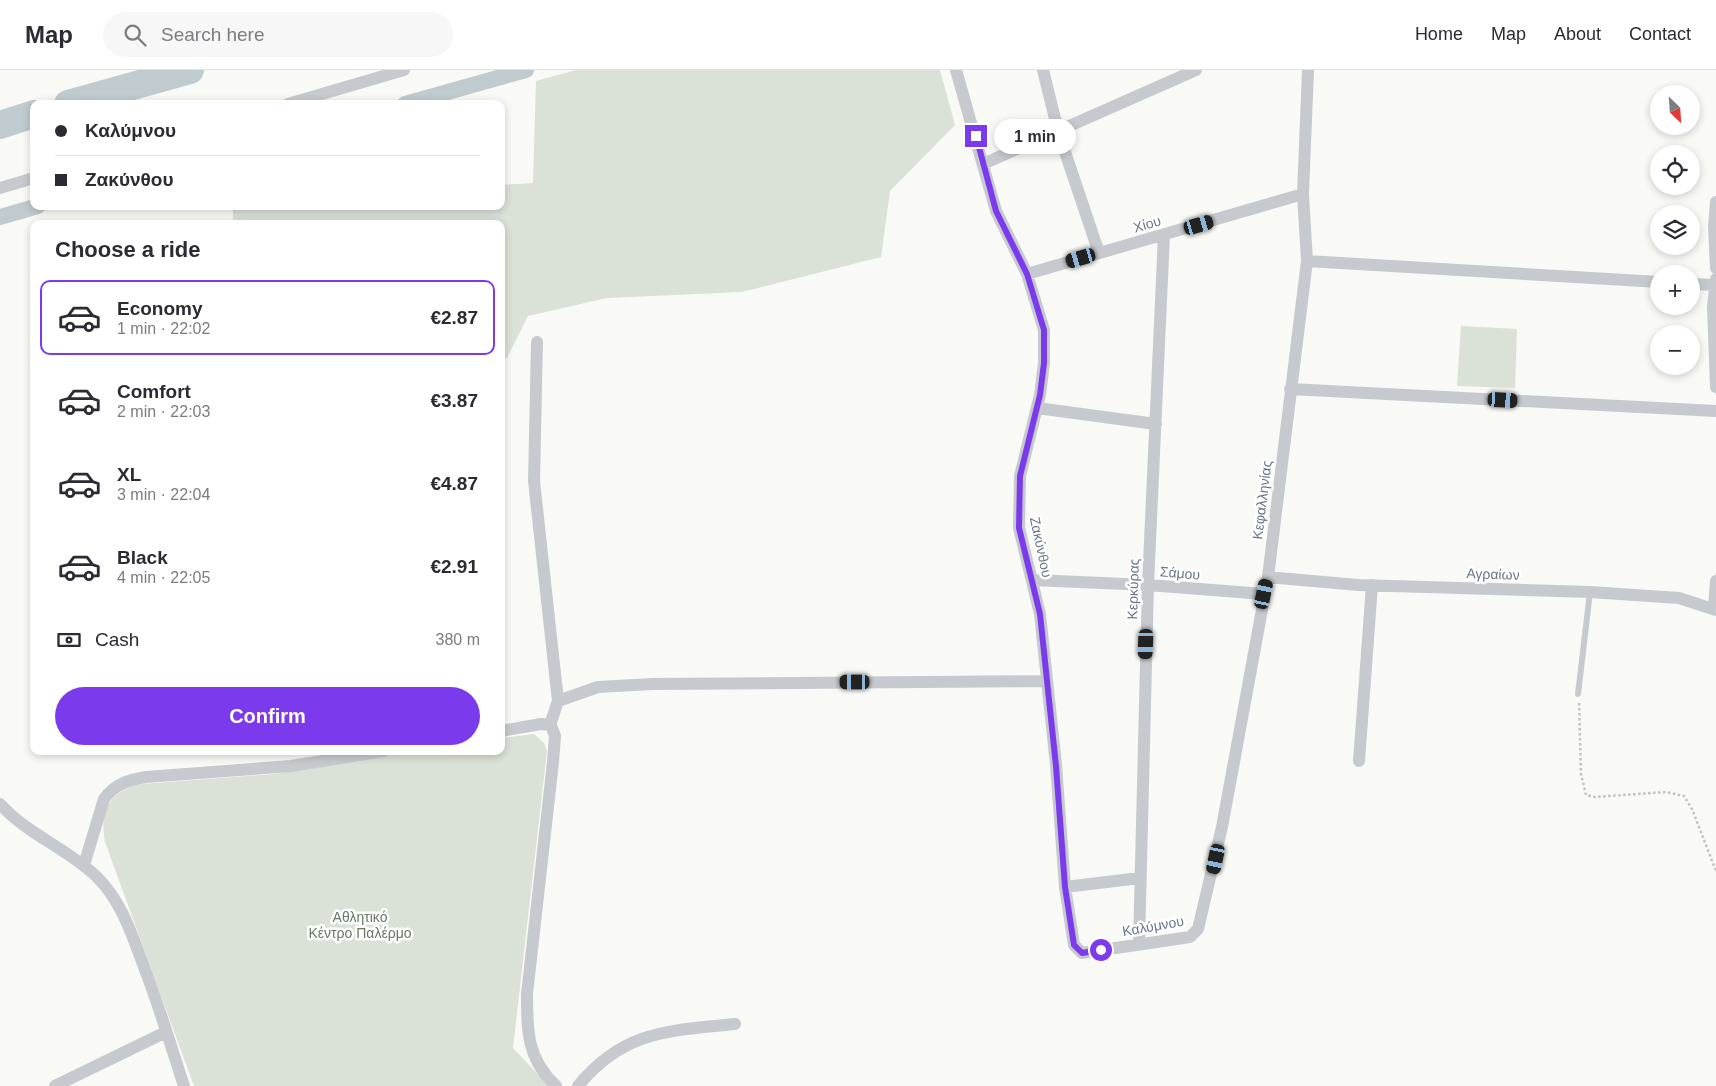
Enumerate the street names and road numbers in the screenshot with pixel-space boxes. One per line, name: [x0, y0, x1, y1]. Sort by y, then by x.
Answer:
street label: Χίου: [1131, 212, 1163, 236]
street label: Κεφαλληνίας: [1249, 459, 1275, 540]
street label: Ζακύνθου: [1027, 515, 1055, 579]
street label: Κερκύρας: [1124, 558, 1142, 620]
street label: Σάμου: [1159, 563, 1201, 583]
street label: Αγραίων: [1466, 565, 1520, 583]
street label: Καλύμνου: [1121, 913, 1185, 939]

